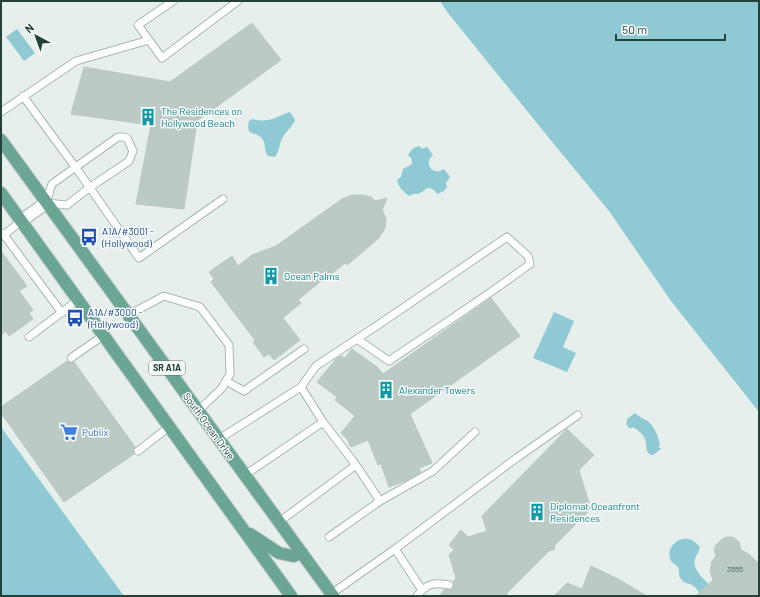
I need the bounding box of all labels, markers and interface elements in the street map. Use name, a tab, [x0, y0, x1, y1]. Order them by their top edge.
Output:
north arrow	[16, 16, 56, 56]
scale bar	[616, 16, 725, 42]
text: N	[22, 21, 36, 35]
text: 50 m	[622, 22, 647, 36]
place label: The Residences on Hollywood Beach	[161, 105, 242, 129]
building icon: The Residences on Hollywood Beach	[138, 107, 158, 127]
place label: A1A/#3001 - (Hollywood)	[101, 225, 154, 249]
bus stop icon: A1A/#3001 - (Hollywood)	[79, 227, 99, 247]
building icon: Ocean Palms	[261, 266, 281, 286]
place label: Ocean Palms	[284, 270, 340, 282]
place label: A1A/#3000 - (Hollywood)	[87, 306, 143, 330]
bus stop icon: A1A/#3000 - (Hollywood)	[65, 308, 85, 328]
road number: SR A1A	[149, 361, 185, 375]
building icon: Alexander Towers	[376, 380, 396, 400]
place label: Alexander Towers	[399, 384, 475, 396]
street label: South Ocean Drive	[181, 390, 237, 462]
supermarket icon: Publix	[59, 422, 79, 442]
place label: Publix	[82, 426, 109, 438]
place label: Diplomat Oceanfront Residences	[550, 500, 640, 524]
building icon: Diplomat Oceanfront Residences	[527, 502, 547, 522]
house number: 3555	[727, 564, 743, 574]

